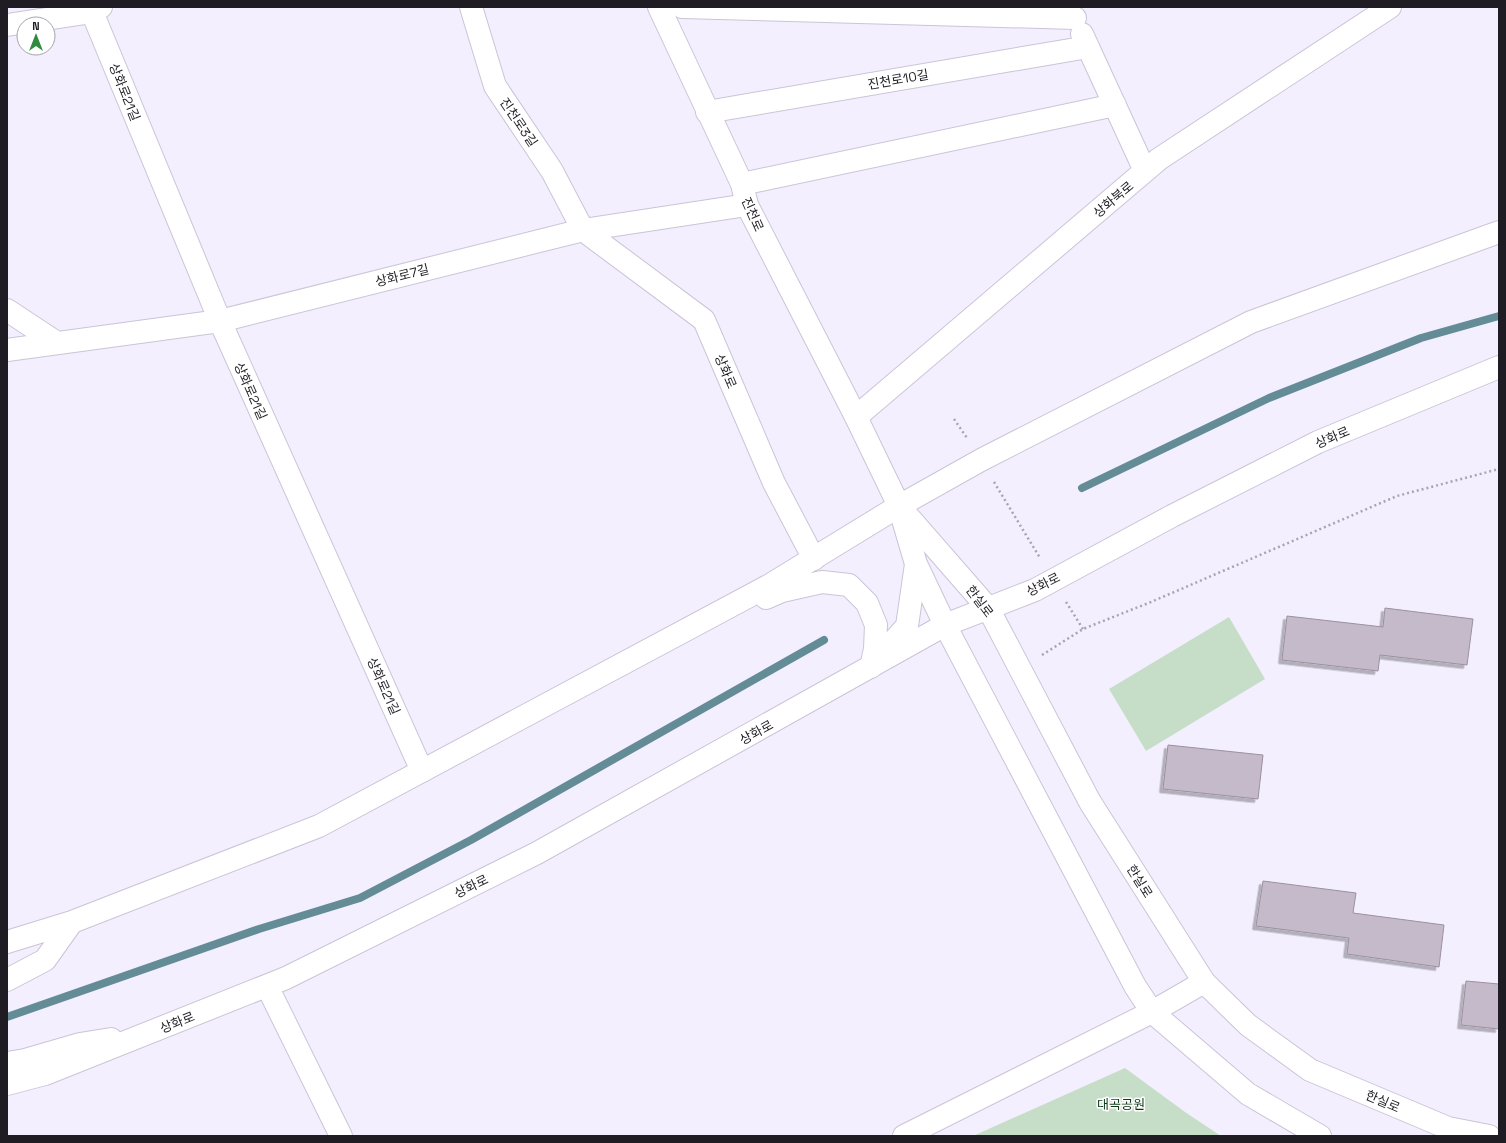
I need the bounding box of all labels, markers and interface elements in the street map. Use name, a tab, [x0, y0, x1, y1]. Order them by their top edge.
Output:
north arrow	[16, 16, 56, 56]
text: N	[32, 19, 40, 33]
street label: 상화로21길	[105, 61, 144, 124]
street label: 진천로10길	[866, 66, 930, 93]
street label: 진천로3길	[496, 94, 541, 150]
street label: 상화북로	[1090, 177, 1137, 221]
street label: 진천로	[737, 194, 768, 234]
street label: 상화로7길	[373, 261, 431, 290]
street label: 상화로	[711, 351, 740, 391]
street label: 상화로21길	[230, 360, 271, 423]
street label: 상화로	[1312, 423, 1352, 452]
street label: 상화로	[1023, 569, 1063, 600]
street label: 한실로	[962, 582, 997, 621]
street label: 상화로21길	[363, 655, 404, 718]
street label: 상화로	[736, 716, 776, 749]
street label: 한실로	[1123, 862, 1156, 901]
street label: 상화로	[451, 871, 491, 902]
street label: 상화로	[157, 1008, 197, 1037]
street label: 한실로	[1363, 1087, 1403, 1116]
park label: 대곡공원	[1097, 1096, 1145, 1113]

